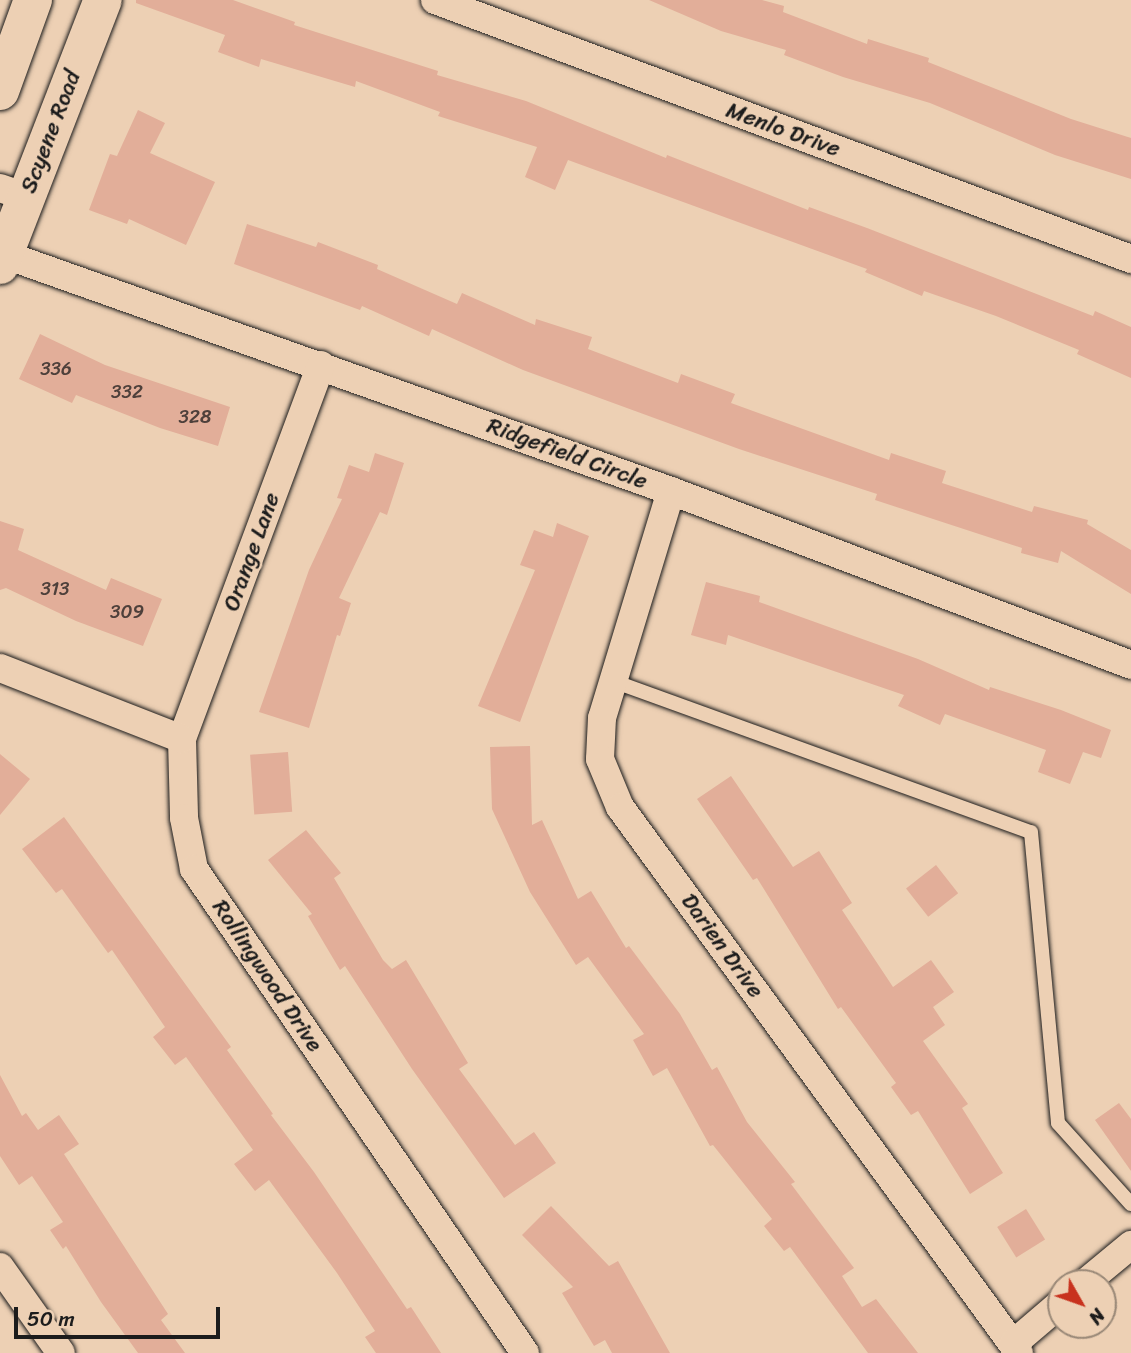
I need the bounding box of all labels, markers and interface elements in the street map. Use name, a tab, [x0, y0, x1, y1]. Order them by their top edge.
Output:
street label: Scyene Road	[15, 67, 87, 197]
street label: Menlo Drive	[722, 97, 844, 163]
house number: 336	[40, 358, 72, 380]
house number: 332	[111, 381, 143, 403]
house number: 328	[179, 406, 211, 428]
street label: Ridgefield Circle	[483, 412, 651, 496]
street label: Orange Lane	[218, 489, 286, 615]
house number: 313	[40, 578, 70, 600]
house number: 309	[110, 601, 144, 623]
street label: Darien Drive	[675, 888, 769, 1004]
street label: Rollingwood Drive	[206, 894, 328, 1058]
north arrow	[1047, 1269, 1117, 1339]
scale bar	[18, 1294, 224, 1338]
text: 50 m	[27, 1300, 75, 1338]
text: N	[1080, 1301, 1114, 1332]

